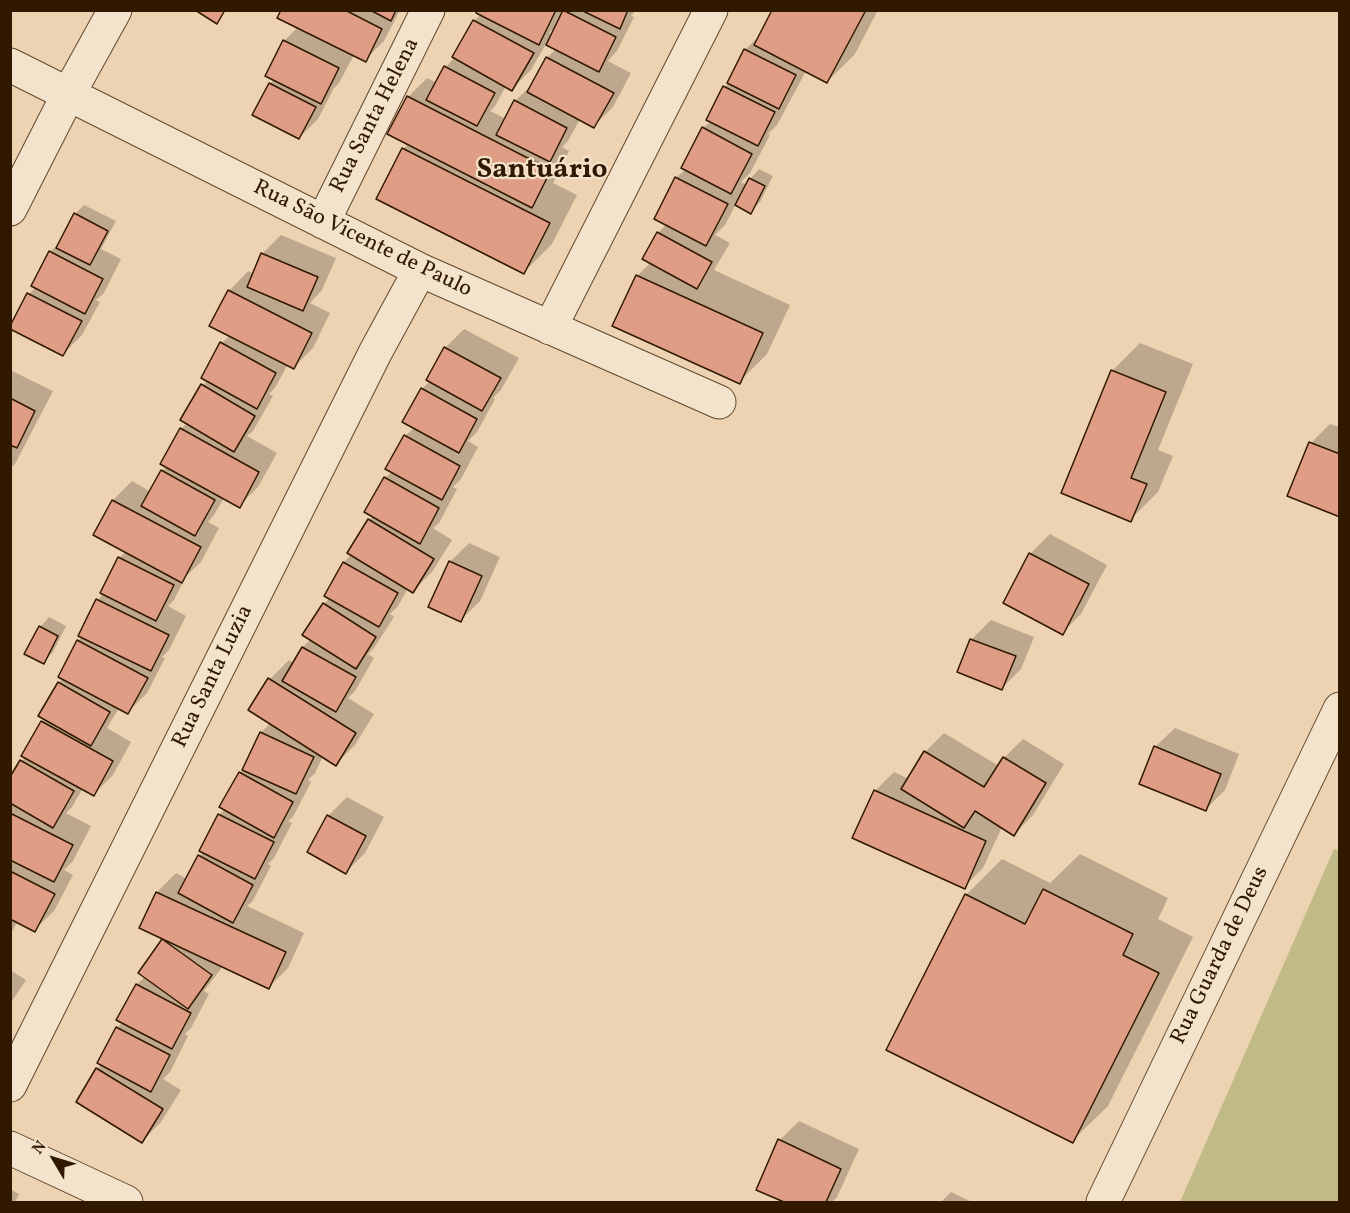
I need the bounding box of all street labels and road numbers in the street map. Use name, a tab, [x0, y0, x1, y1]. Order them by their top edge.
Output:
street label: Rua Santa Helena	[326, 34, 426, 198]
street label: Rua São Vicente de Paulo	[248, 176, 476, 304]
street label: Rua Santa Luzia	[168, 601, 260, 753]
street label: Rua Guarda de Deus	[1166, 863, 1276, 1049]

